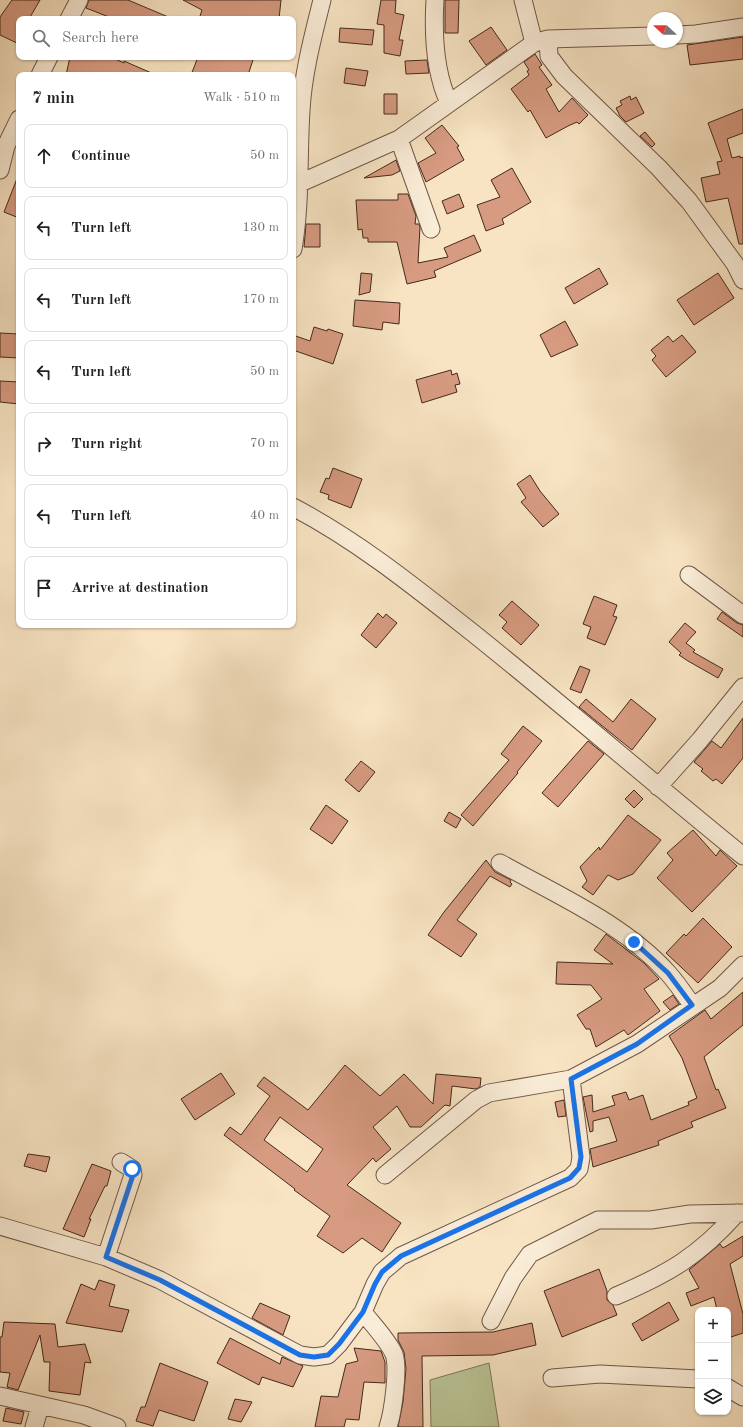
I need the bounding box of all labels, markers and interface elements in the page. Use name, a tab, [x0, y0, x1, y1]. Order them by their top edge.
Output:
north arrow	[647, 12, 683, 48]
search box	[16, 16, 296, 60]
icon: search	[30, 27, 52, 49]
text: Search here	[62, 31, 139, 46]
text: 7 min	[32, 90, 75, 107]
text: Walk · 510 m	[203, 91, 280, 104]
icon: ahead	[33, 145, 55, 167]
text: Continue	[71, 149, 130, 164]
text: 50 m	[250, 149, 279, 162]
icon: left	[33, 217, 55, 239]
text: Turn left	[71, 221, 131, 236]
text: 130 m	[242, 221, 279, 234]
icon: left	[33, 289, 55, 311]
text: Turn left	[71, 293, 131, 308]
text: 170 m	[242, 293, 279, 306]
icon: left	[33, 361, 55, 383]
text: Turn left	[71, 365, 131, 380]
text: 50 m	[250, 365, 279, 378]
icon: right	[33, 433, 55, 455]
text: Turn right	[71, 437, 142, 452]
text: 70 m	[250, 437, 279, 450]
icon: left	[33, 505, 55, 527]
text: Turn left	[71, 509, 131, 524]
text: 40 m	[250, 509, 279, 522]
icon: arrive	[33, 577, 55, 599]
text: Arrive at destination	[71, 581, 209, 596]
route end	[625, 933, 643, 951]
route start	[123, 1160, 141, 1178]
map controls	[695, 1307, 731, 1415]
button: +	[695, 1307, 731, 1343]
button: −	[695, 1343, 731, 1379]
button: layers	[695, 1379, 731, 1415]

